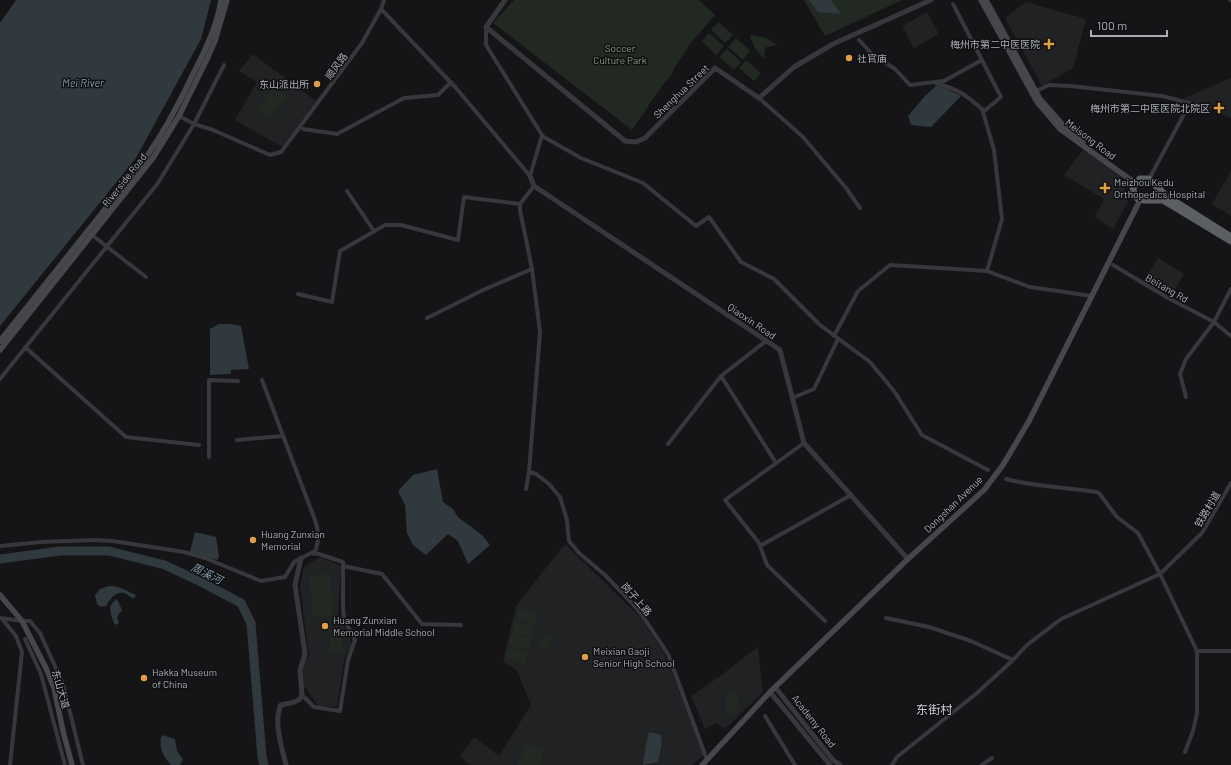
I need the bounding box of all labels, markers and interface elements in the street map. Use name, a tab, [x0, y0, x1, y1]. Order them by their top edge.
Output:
scale bar	[1091, 12, 1167, 38]
text: 100 m	[1097, 18, 1127, 32]
place label: 梅州市第二中医医院	[950, 38, 1040, 50]
marker: 梅州市第二中医医院	[1043, 38, 1055, 50]
park label: Soccer Culture Park	[593, 42, 647, 66]
street label: 顺风路	[322, 50, 350, 82]
place label: 社官庙	[857, 52, 887, 64]
marker: 社官庙	[844, 53, 854, 63]
street label: Shenghua Street	[651, 61, 711, 120]
water label: Mei River	[62, 76, 105, 89]
place label: 东山派出所	[259, 78, 309, 90]
marker: 东山派出所	[312, 79, 322, 89]
place label: 梅州市第二中医医院北院区	[1090, 102, 1210, 114]
marker: 梅州市第二中医医院北院区	[1213, 102, 1225, 114]
street label: Meisong Road	[1063, 116, 1119, 162]
street label: Riverside Road	[99, 151, 149, 209]
place label: Meizhou Kedu Orthopedics Hospital	[1114, 176, 1205, 200]
marker: Meizhou Kedu Orthopedics Hospital	[1099, 182, 1111, 194]
street label: Beitang Rd	[1144, 271, 1190, 305]
street label: Qiaoxin Road	[726, 300, 778, 342]
street label: Dongshan Avenue	[921, 473, 985, 535]
street label: 铁路村道	[1192, 489, 1222, 529]
place label: Huang Zunxian Memorial	[261, 528, 325, 552]
marker: Huang Zunxian Memorial	[248, 535, 258, 545]
water label: 周溪河	[189, 560, 226, 587]
street label: 岗子上路	[619, 580, 655, 618]
place label: Huang Zunxian Memorial Middle School	[333, 614, 435, 638]
marker: Huang Zunxian Memorial Middle School	[320, 621, 330, 631]
place label: Meixian Gaoji Senior High School	[593, 645, 675, 669]
marker: Meixian Gaoji Senior High School	[580, 652, 590, 662]
place label: Hakka Museum of China	[152, 666, 217, 690]
street label: 东山大道	[50, 668, 72, 710]
marker: Hakka Museum of China	[139, 673, 149, 683]
street label: Academy Road	[790, 692, 838, 750]
district label: 东街村	[916, 702, 953, 716]

